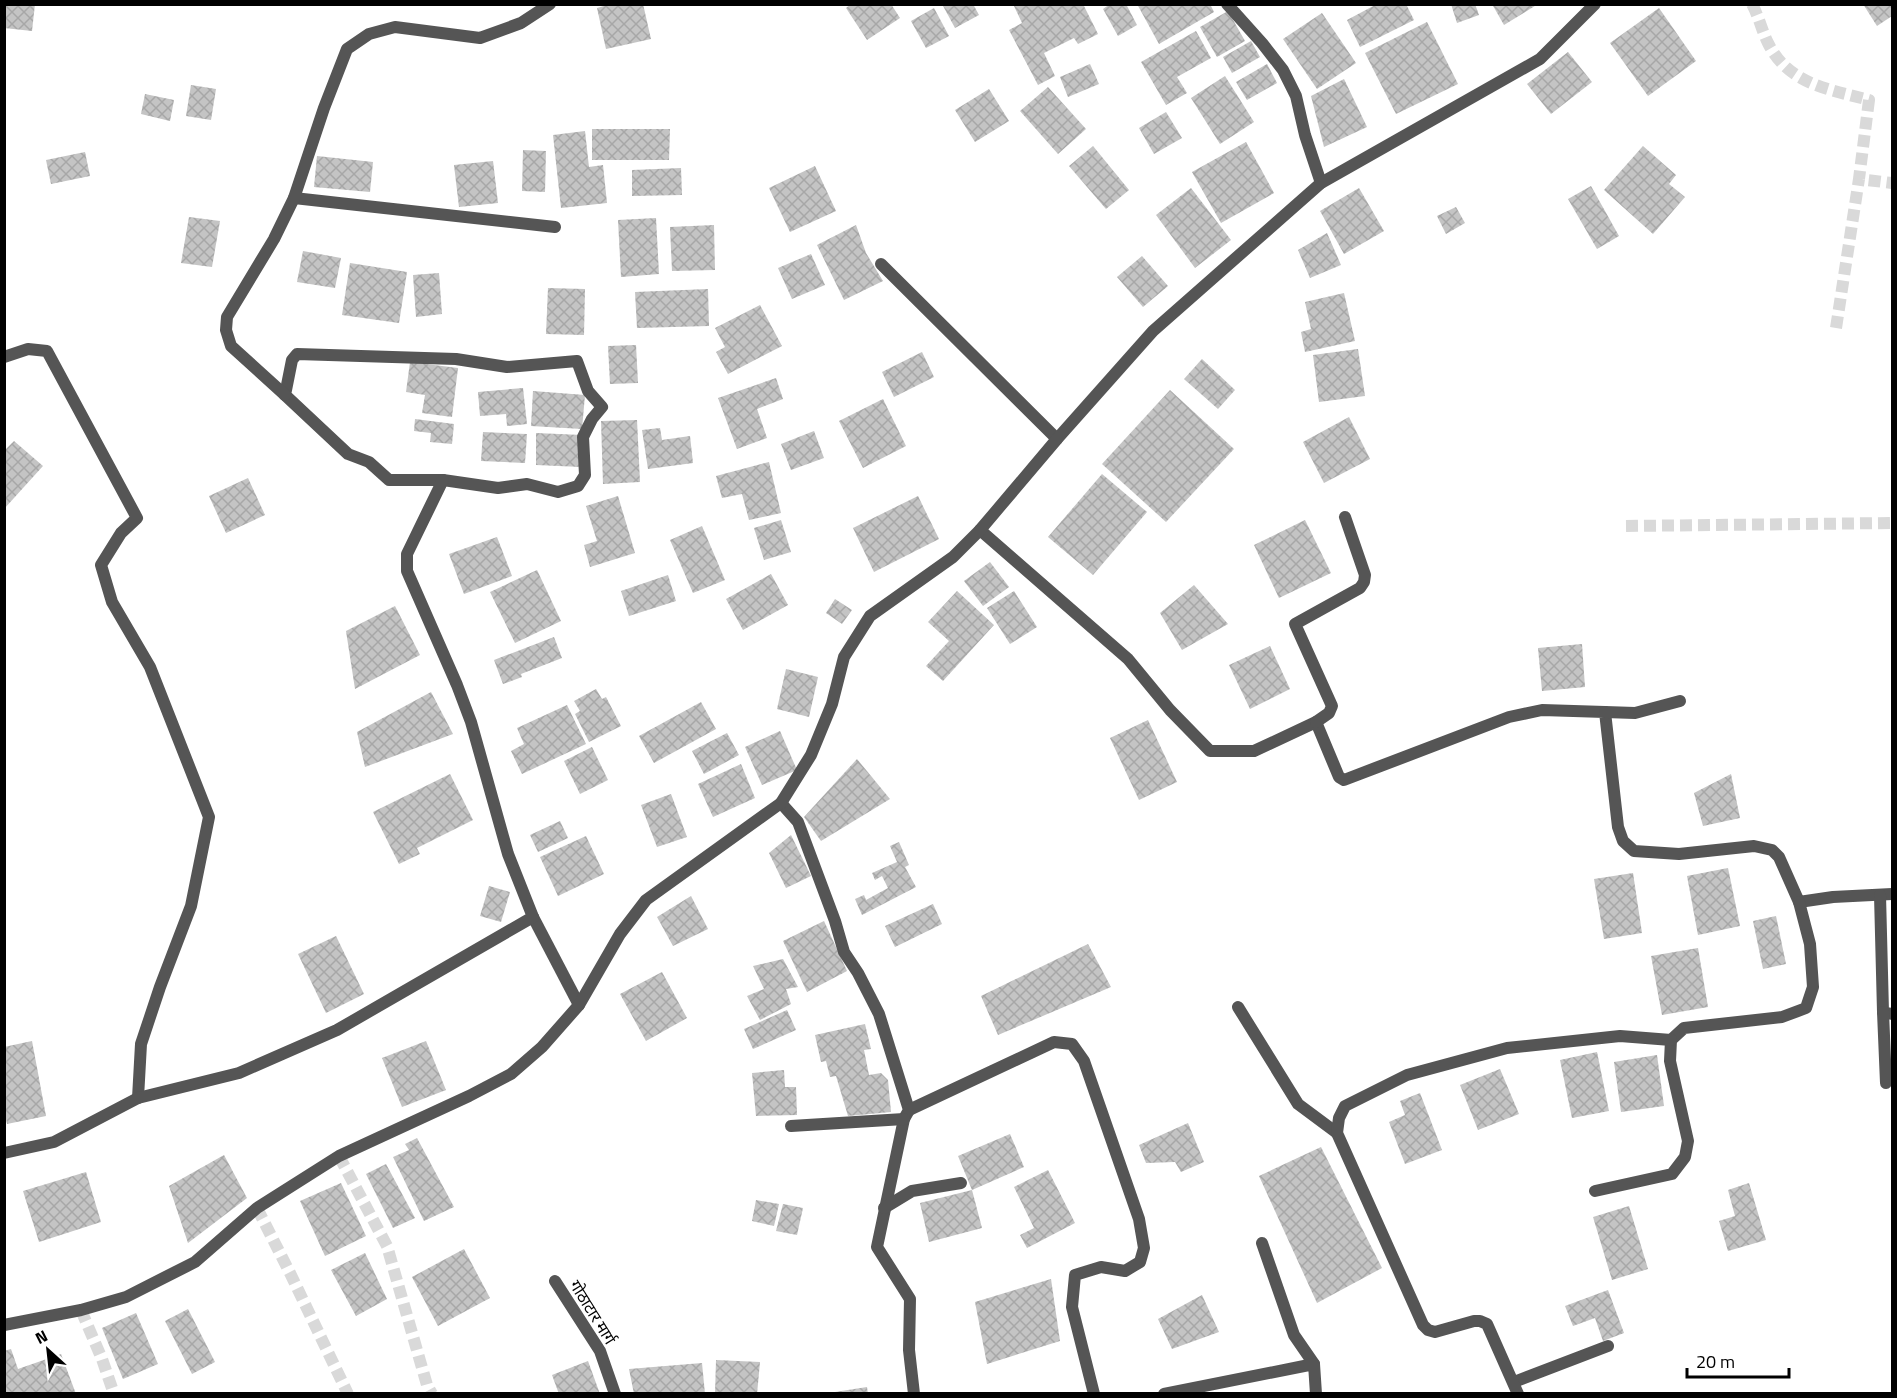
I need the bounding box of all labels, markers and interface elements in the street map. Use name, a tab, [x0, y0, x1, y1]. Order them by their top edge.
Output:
street label: गोठाटार मार्ग	[564, 1275, 623, 1350]
north arrow	[18, 1320, 78, 1380]
text: N	[31, 1323, 52, 1350]
scale bar	[1687, 1341, 1789, 1379]
text: 20 m	[1696, 1348, 1735, 1375]

